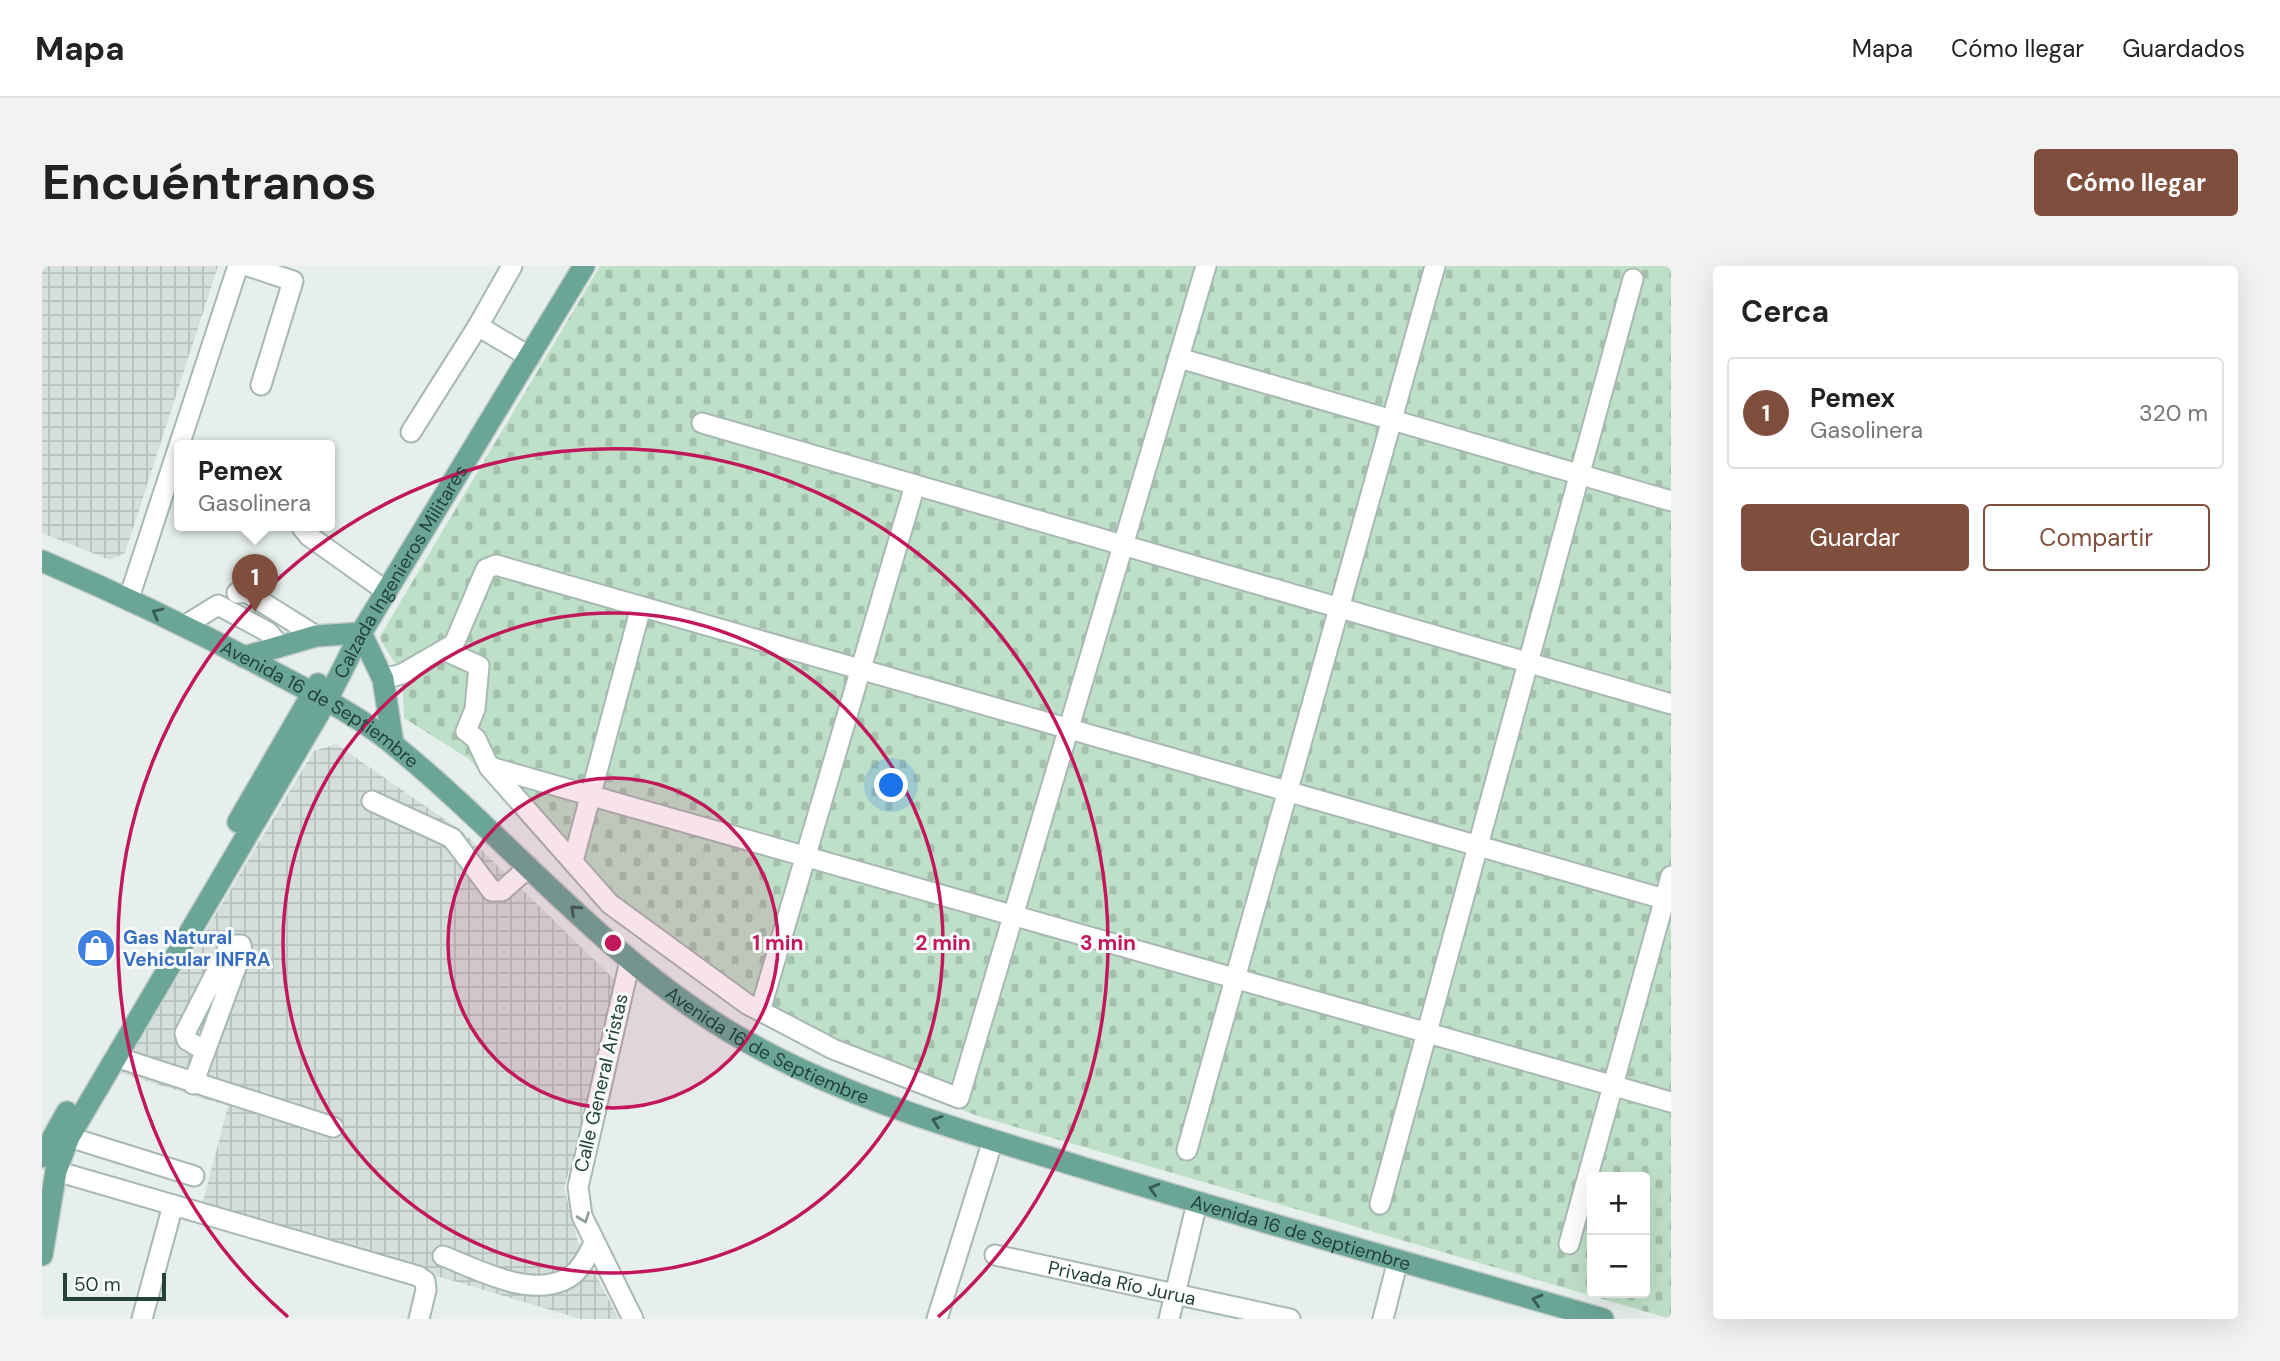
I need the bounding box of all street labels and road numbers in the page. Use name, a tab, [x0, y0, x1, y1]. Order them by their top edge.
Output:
street label: Calzada Ingenieros Militares	[328, 460, 473, 682]
street label: Avenida 16 de Septiembre	[217, 634, 424, 773]
street label: Avenida 16 de Septiembre	[661, 980, 873, 1110]
street label: Calle General Aristas	[568, 991, 634, 1175]
street label: Avenida 16 de Septiembre	[1188, 1188, 1414, 1276]
street label: Privada Río Jurua	[1046, 1254, 1198, 1311]

